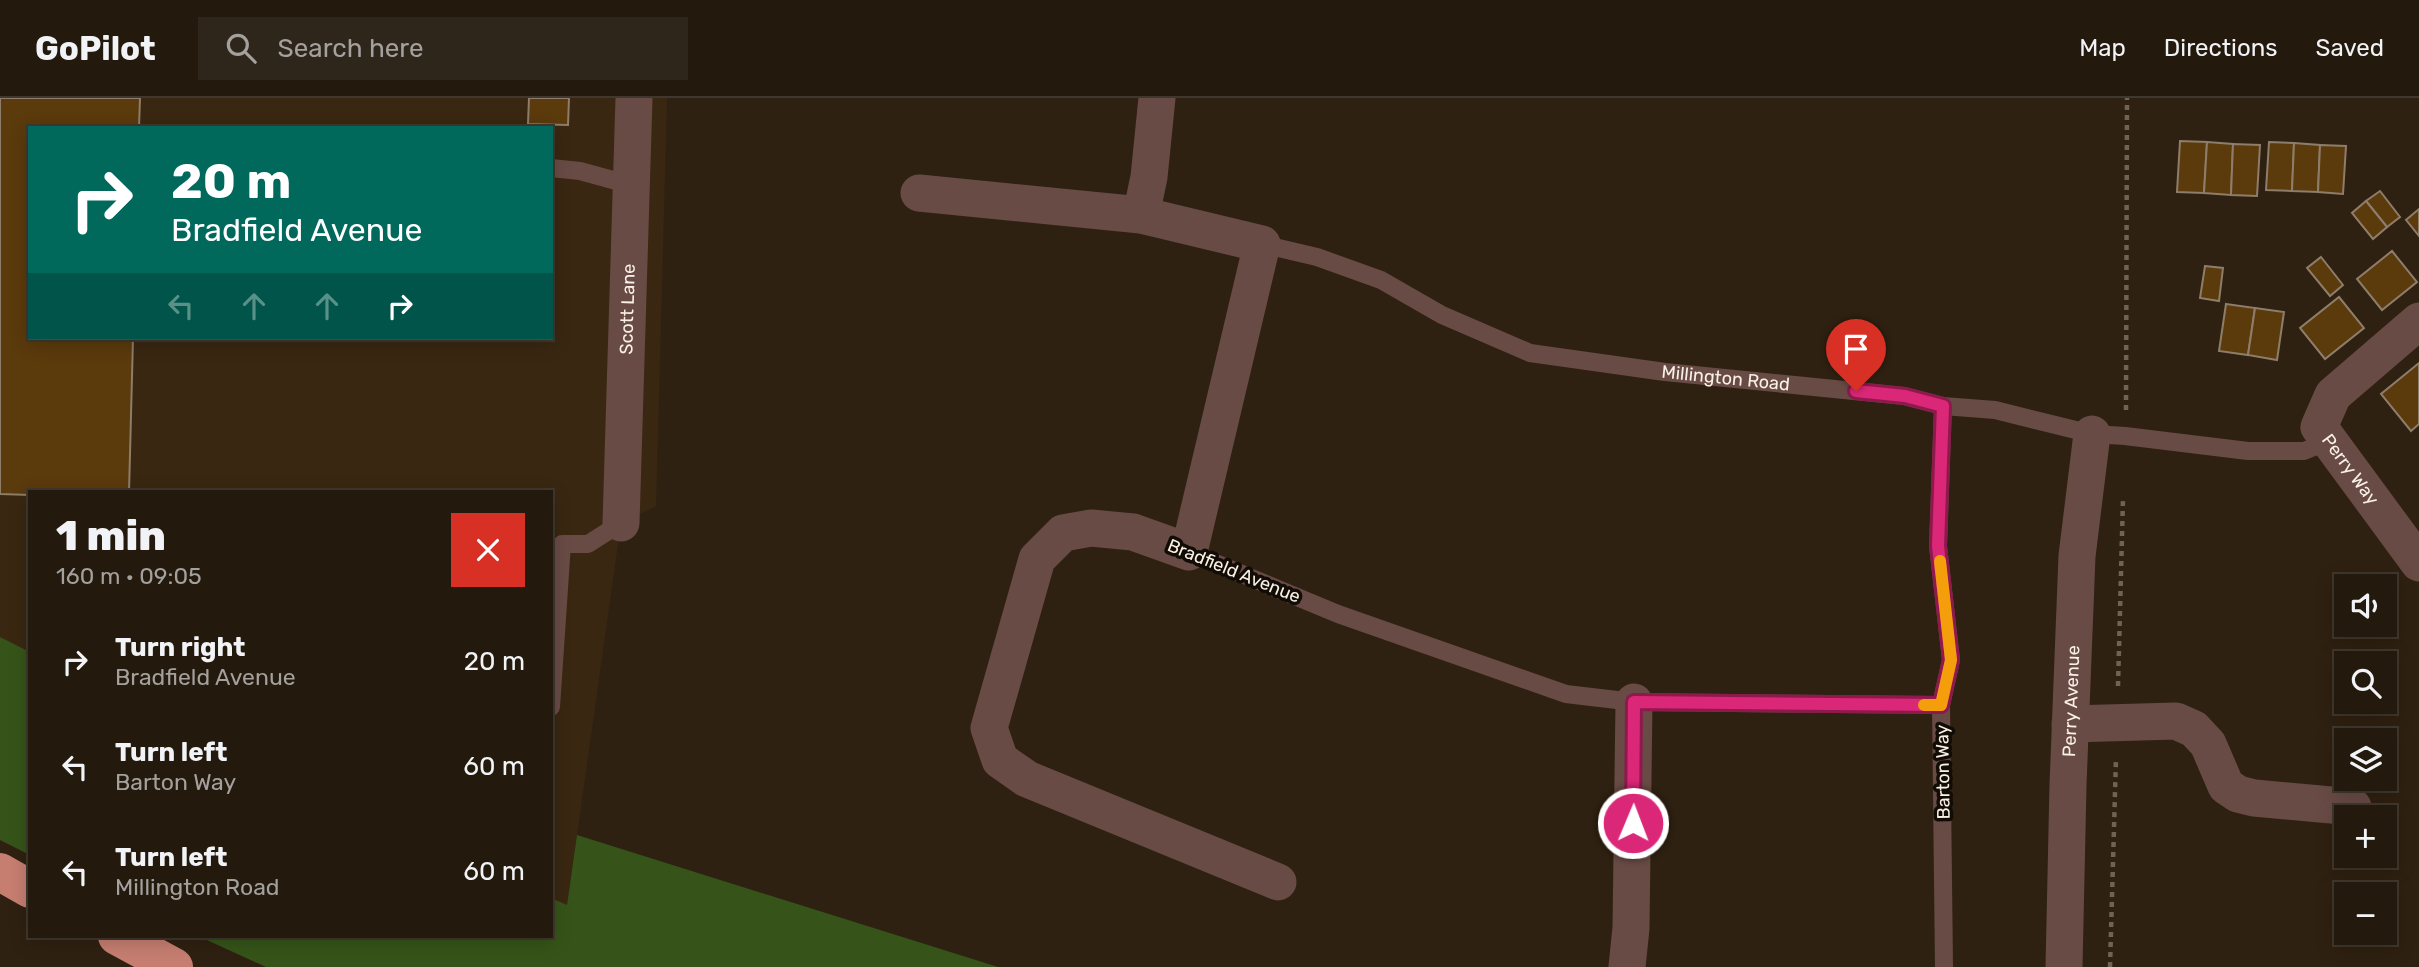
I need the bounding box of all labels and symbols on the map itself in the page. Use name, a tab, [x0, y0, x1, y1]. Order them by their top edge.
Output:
street label: Scott Lane	[615, 263, 640, 355]
pin	[1826, 319, 1886, 391]
street label: Millington Road	[1660, 361, 1791, 395]
street label: Perry Way	[2317, 430, 2384, 509]
street label: Bradfield Avenue	[1164, 534, 1304, 608]
street label: Perry Avenue	[2058, 645, 2084, 757]
street label: Barton Way	[1931, 724, 1955, 820]
position arrow	[1596, 786, 1670, 860]

